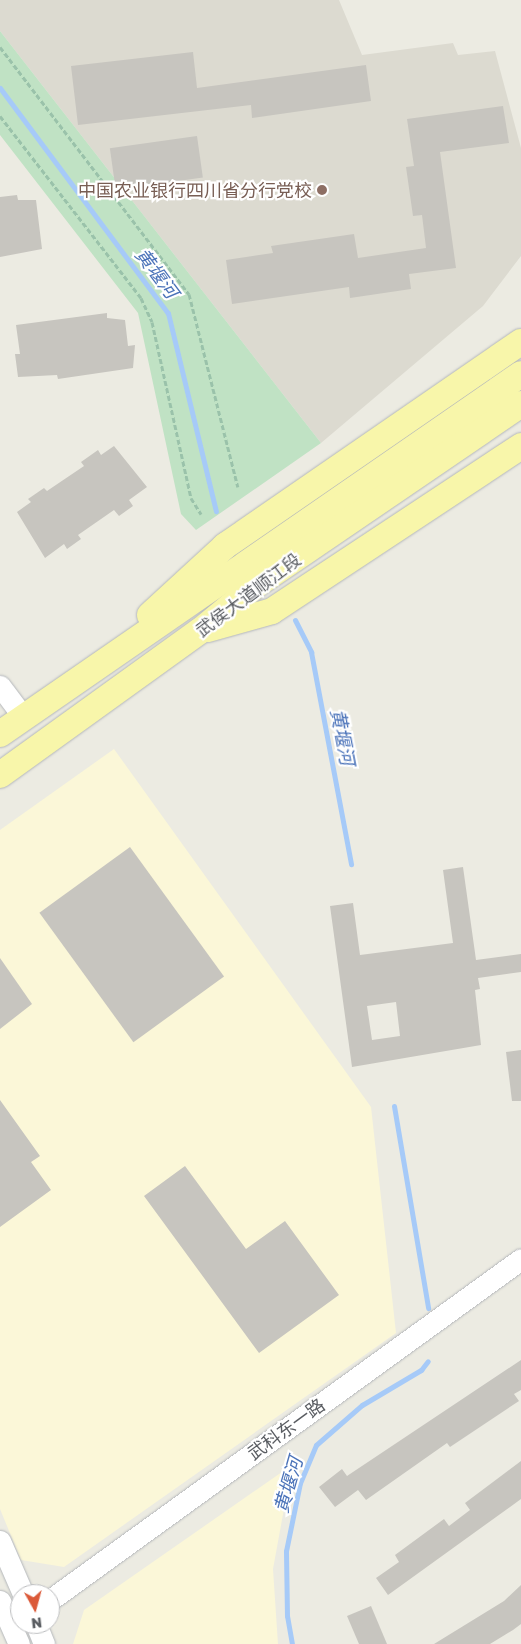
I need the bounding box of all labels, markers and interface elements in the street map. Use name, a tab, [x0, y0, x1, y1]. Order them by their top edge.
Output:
place label: 中国农业银行四川省分行党校	[78, 179, 312, 201]
marker: 中国农业银行四川省分行党校	[316, 184, 328, 196]
water label: 黄堰河	[131, 243, 183, 303]
street label: 武侯大道顺江段	[191, 548, 305, 642]
water label: 黄堰河	[326, 707, 360, 767]
street label: 武科东一路	[243, 1394, 329, 1464]
water label: 黄堰河	[269, 1454, 307, 1516]
north arrow	[10, 1584, 60, 1634]
text: N	[30, 1614, 43, 1632]

